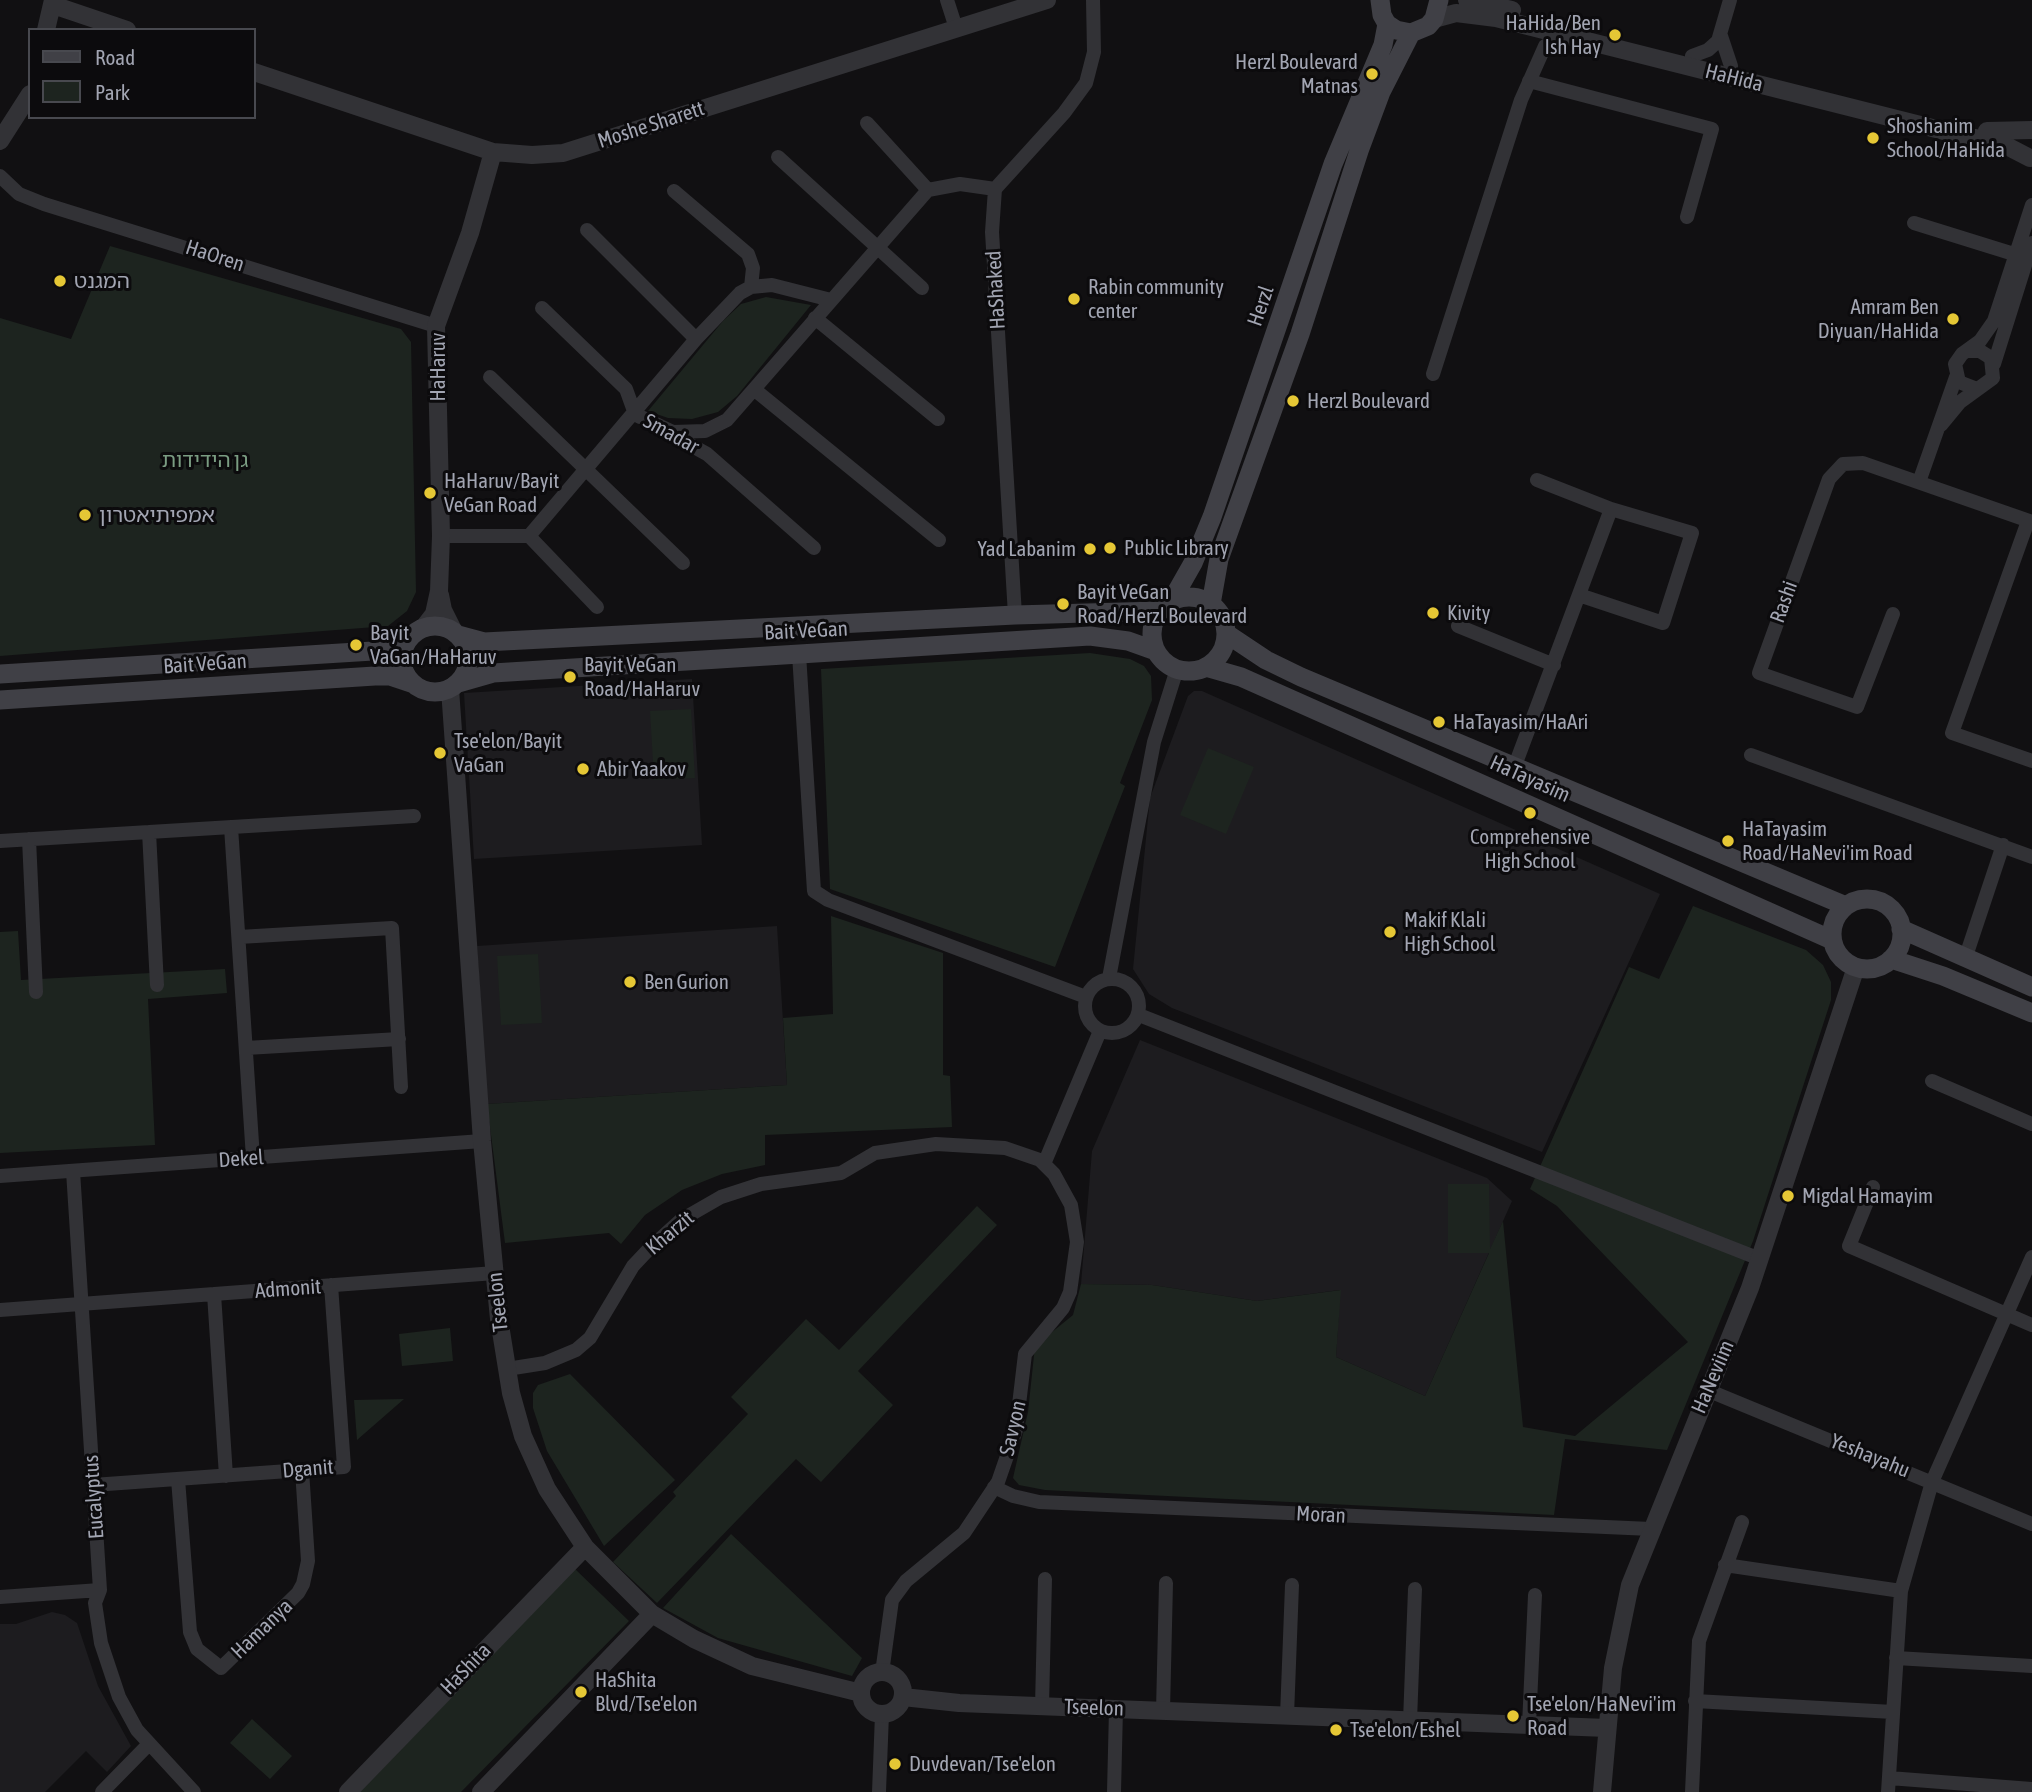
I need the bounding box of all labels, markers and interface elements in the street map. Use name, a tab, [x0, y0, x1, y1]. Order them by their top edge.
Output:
place label: HaHida/Ben Ish Hay	[1506, 10, 1601, 60]
marker: HaHida/Ben Ish Hay	[1607, 27, 1623, 43]
legend	[28, 28, 256, 119]
text: Road	[95, 45, 135, 69]
place label: Herzl Boulevard Matnas	[1235, 49, 1358, 99]
street label: HaHida	[1702, 59, 1766, 97]
marker: Herzl Boulevard Matnas	[1364, 66, 1380, 82]
text: Park	[95, 80, 130, 104]
street label: Moshe Sharett	[595, 96, 707, 154]
place label: Shoshanim School/HaHida	[1887, 113, 2005, 163]
marker: Shoshanim School/HaHida	[1865, 130, 1881, 146]
street label: HaOren	[183, 235, 247, 277]
street label: HaShaked	[981, 250, 1011, 330]
place label: המגנט	[74, 268, 130, 294]
marker: המגנט	[52, 273, 68, 289]
place label: Rabin community center	[1088, 274, 1224, 324]
street label: Herzl	[1242, 282, 1280, 330]
marker: Rabin community center	[1066, 291, 1082, 307]
place label: Amram Ben Diyuan/HaHida	[1818, 294, 1939, 344]
marker: Amram Ben Diyuan/HaHida	[1945, 311, 1961, 327]
street label: HaHaruv	[425, 333, 451, 401]
place label: Herzl Boulevard	[1307, 388, 1430, 414]
marker: Herzl Boulevard	[1285, 393, 1301, 409]
street label: Smadar	[639, 409, 703, 459]
park label: גן הידידות	[162, 447, 248, 473]
place label: HaHaruv/Bayit VeGan Road	[444, 468, 559, 518]
marker: HaHaruv/Bayit VeGan Road	[422, 485, 438, 501]
place label: אמפיתיאטרון	[99, 502, 215, 528]
marker: אמפיתיאטרון	[77, 507, 93, 523]
place label: Public Library	[1124, 535, 1229, 561]
place label: Yad Labanim	[978, 536, 1076, 562]
marker: Public Library	[1102, 540, 1118, 556]
marker: Yad Labanim	[1082, 541, 1098, 557]
street label: Rashi	[1765, 578, 1803, 626]
place label: Bayit VeGan Road/Herzl Boulevard	[1077, 579, 1247, 629]
marker: Bayit VeGan Road/Herzl Boulevard	[1055, 596, 1071, 612]
place label: Kivity	[1447, 600, 1490, 626]
marker: Kivity	[1425, 605, 1441, 621]
street label: Bait VeGan	[764, 616, 848, 646]
place label: Bayit VaGan/HaHaruv	[370, 620, 497, 670]
marker: Bayit VaGan/HaHaruv	[348, 637, 364, 653]
street label: Bait VeGan	[162, 649, 248, 679]
place label: Bayit VeGan Road/HaHaruv	[584, 652, 700, 702]
marker: Bayit VeGan Road/HaHaruv	[562, 669, 578, 685]
place label: HaTayasim/HaAri	[1453, 709, 1588, 735]
marker: HaTayasim/HaAri	[1431, 714, 1447, 730]
place label: Tse'elon/Bayit VaGan	[454, 728, 562, 778]
marker: Tse'elon/Bayit VaGan	[432, 745, 448, 761]
street label: HaTayasim	[1486, 750, 1574, 808]
place label: Abir Yaakov	[597, 756, 686, 782]
marker: Abir Yaakov	[575, 761, 591, 777]
marker: Comprehensive High School	[1522, 805, 1538, 821]
place label: HaTayasim Road/HaNevi'im Road	[1742, 816, 1913, 866]
place label: Comprehensive High School	[1470, 824, 1590, 874]
marker: HaTayasim Road/HaNevi'im Road	[1720, 833, 1736, 849]
place label: Makif Klali High School	[1404, 907, 1495, 957]
marker: Makif Klali High School	[1382, 924, 1398, 940]
place label: Ben Gurion	[644, 969, 729, 995]
marker: Ben Gurion	[622, 974, 638, 990]
street label: Dekel	[218, 1145, 264, 1173]
place label: Migdal Hamayim	[1802, 1183, 1933, 1209]
marker: Migdal Hamayim	[1780, 1188, 1796, 1204]
street label: Kharzit	[641, 1206, 699, 1260]
street label: Tseelon	[482, 1271, 514, 1333]
street label: Admonit	[254, 1274, 322, 1304]
street label: HaNeviim	[1686, 1337, 1740, 1417]
street label: Savyon	[994, 1398, 1032, 1458]
street label: Yeshayahu	[1827, 1429, 1913, 1483]
street label: Eucalyptus	[78, 1454, 110, 1540]
street label: Dganit	[281, 1454, 335, 1484]
street label: Moran	[1296, 1501, 1346, 1529]
street label: Hamanya	[226, 1594, 298, 1664]
street label: HaShita	[436, 1638, 496, 1700]
place label: HaShita Blvd/Tse'elon	[595, 1667, 698, 1717]
marker: HaShita Blvd/Tse'elon	[573, 1684, 589, 1700]
place label: Tse'elon/HaNevi'im Road	[1527, 1691, 1676, 1741]
street label: Tseelon	[1064, 1694, 1124, 1722]
marker: Tse'elon/HaNevi'im Road	[1505, 1708, 1521, 1724]
place label: Tse'elon/Eshel	[1350, 1717, 1461, 1743]
marker: Tse'elon/Eshel	[1328, 1722, 1344, 1738]
place label: Duvdevan/Tse'elon	[909, 1751, 1056, 1777]
marker: Duvdevan/Tse'elon	[887, 1756, 903, 1772]

